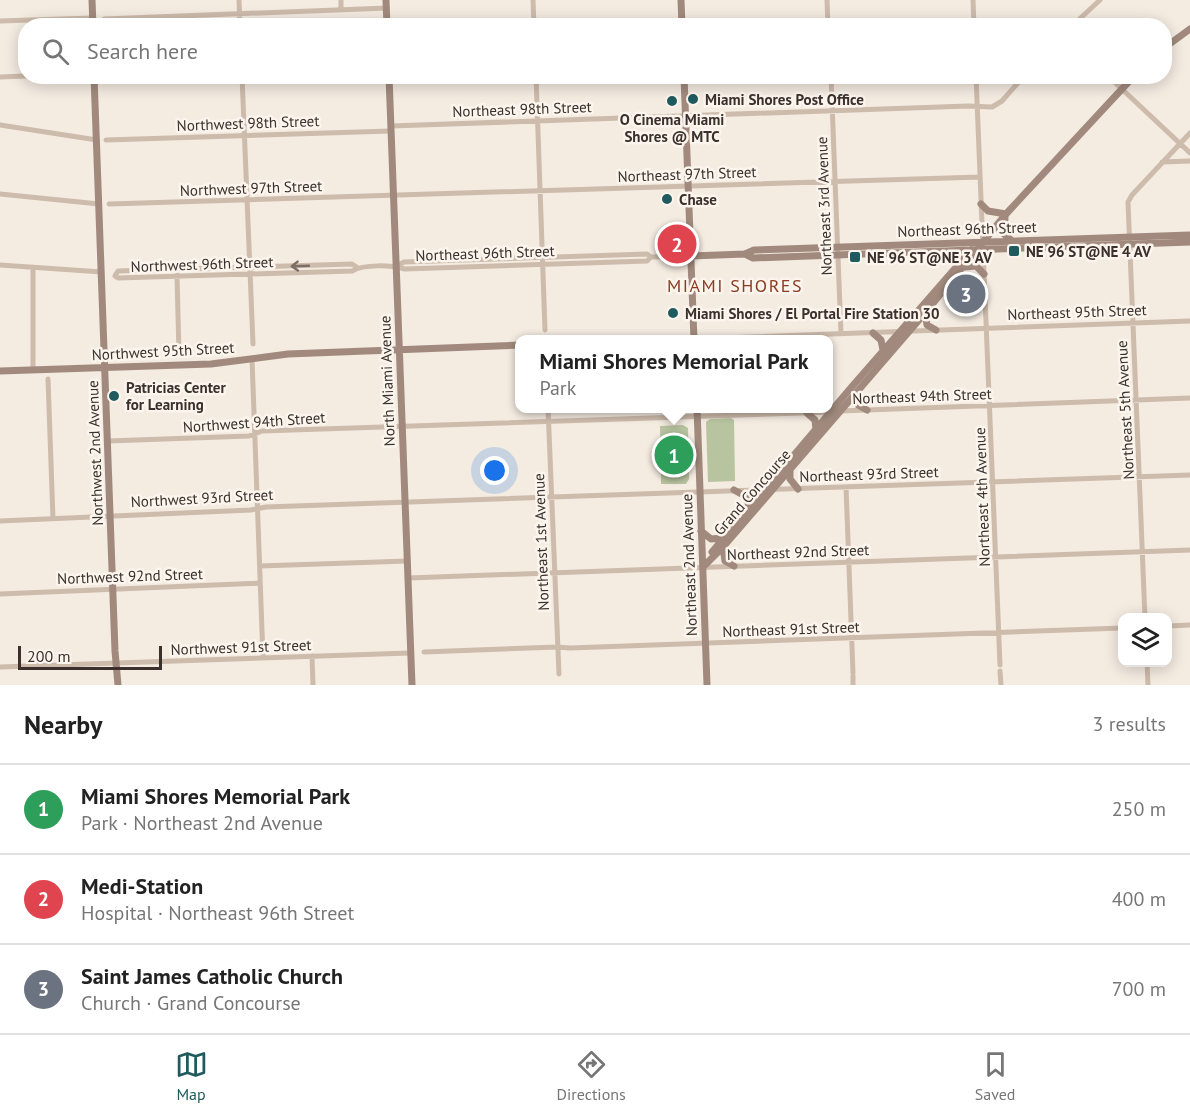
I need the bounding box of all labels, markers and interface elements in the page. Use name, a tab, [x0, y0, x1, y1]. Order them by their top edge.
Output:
search box	[18, 18, 1172, 84]
icon: search	[39, 35, 72, 68]
text: Search here	[87, 37, 198, 65]
place label: Miami Shores Post Office	[705, 90, 864, 109]
marker: Miami Shores Post Office	[686, 92, 700, 106]
marker: O Cinema Miami Shores @ MTC	[665, 94, 679, 108]
street label: Northeast 98th Street	[452, 97, 592, 121]
place label: O Cinema Miami Shores @ MTC	[620, 110, 724, 146]
street label: Northwest 98th Street	[176, 111, 320, 135]
street label: Northeast 3rd Avenue	[812, 136, 836, 276]
street label: Northeast 97th Street	[617, 162, 757, 186]
street label: Northwest 97th Street	[179, 176, 323, 200]
place label: Chase	[679, 190, 717, 209]
marker: Chase	[660, 192, 674, 206]
street label: Northeast 96th Street	[897, 217, 1037, 241]
pin: 2	[658, 222, 696, 266]
street label: Northeast 96th Street	[415, 241, 555, 265]
place label: NE 96 ST@NE 4 AV	[1026, 242, 1152, 261]
marker: NE 96 ST@NE 4 AV	[1007, 244, 1021, 258]
place label: NE 96 ST@NE 3 AV	[867, 248, 993, 267]
marker: NE 96 ST@NE 3 AV	[848, 250, 862, 264]
street label: Northwest 96th Street	[130, 252, 274, 276]
one-way arrow	[291, 260, 311, 271]
pin: 3	[946, 272, 986, 316]
district label: MIAMI SHORES	[667, 274, 803, 297]
street label: Northeast 95th Street	[1007, 300, 1147, 324]
place label: Miami Shores / El Portal Fire Station 30	[685, 304, 939, 323]
marker: Miami Shores / El Portal Fire Station 30	[666, 306, 680, 320]
street label: North Miami Avenue	[375, 315, 399, 447]
popup	[515, 335, 833, 413]
street label: Northwest 95th Street	[91, 338, 235, 364]
street label: Northeast 5th Avenue	[1112, 340, 1138, 480]
text: Miami Shores Memorial Park	[539, 347, 809, 375]
text: Park	[539, 375, 576, 401]
place label: Patricias Center for Learning	[126, 378, 226, 414]
street label: Northwest 2nd Avenue	[83, 380, 107, 526]
street label: Northeast 94th Street	[852, 384, 992, 408]
marker: Patricias Center for Learning	[107, 389, 121, 403]
street label: Northwest 94th Street	[182, 408, 326, 436]
street label: Northeast 4th Avenue	[970, 427, 994, 567]
pin: 1	[654, 432, 694, 478]
street label: Grand Concourse	[709, 445, 795, 539]
your location	[480, 456, 509, 485]
street label: Northeast 93rd Street	[799, 462, 939, 486]
street label: Northeast 1st Avenue	[529, 473, 553, 611]
street label: Northwest 93rd Street	[130, 485, 274, 511]
street label: Northeast 2nd Avenue	[677, 494, 701, 636]
street label: Northeast 92nd Street	[727, 540, 869, 564]
street label: Northwest 92nd Street	[57, 564, 203, 588]
map controls	[1118, 613, 1172, 667]
button: layers	[1118, 613, 1172, 667]
street label: Northeast 91st Street	[722, 617, 860, 641]
street label: Northwest 91st Street	[170, 635, 312, 659]
scale bar	[18, 643, 162, 670]
text: 200 m	[27, 646, 70, 666]
text: Nearby	[24, 708, 102, 741]
text: 3 results	[1093, 711, 1166, 737]
text: Miami Shores Memorial Park	[81, 782, 350, 810]
text: 1	[38, 796, 49, 822]
text: 250 m	[1112, 796, 1166, 822]
text: Park · Northeast 2nd Avenue	[81, 810, 323, 836]
text: Medi-Station	[81, 872, 203, 900]
text: 2	[38, 886, 49, 912]
text: 400 m	[1112, 886, 1166, 912]
text: Hospital · Northeast 96th Street	[81, 900, 354, 926]
text: Saint James Catholic Church	[81, 962, 343, 990]
text: 3	[38, 976, 49, 1002]
text: 700 m	[1112, 976, 1166, 1002]
text: Church · Grand Concourse	[81, 990, 301, 1016]
tab: Map	[175, 1048, 208, 1104]
tab: Directions	[557, 1048, 626, 1104]
tab: Saved	[975, 1048, 1015, 1104]

